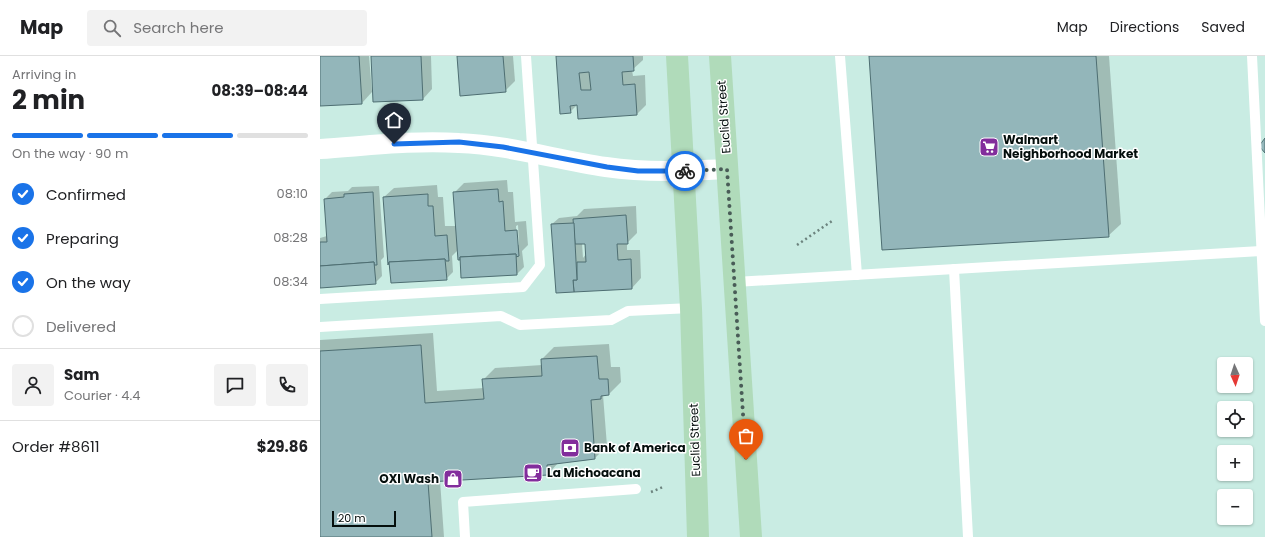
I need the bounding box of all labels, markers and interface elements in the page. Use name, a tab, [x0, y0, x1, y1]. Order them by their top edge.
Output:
search box	[87, 10, 367, 46]
text: Map	[20, 14, 63, 41]
icon: search	[101, 17, 123, 39]
text: Search here	[133, 17, 224, 38]
text: Map	[1057, 17, 1088, 37]
text: Directions	[1110, 17, 1179, 37]
text: Saved	[1201, 17, 1245, 37]
text: Arriving in	[12, 65, 76, 84]
text: 08:39–08:44	[211, 80, 308, 101]
street label: Euclid Street	[712, 80, 735, 154]
text: 2 min	[12, 82, 85, 118]
pin	[377, 103, 411, 144]
icon: home	[383, 109, 405, 131]
place label: Walmart Neighborhood Market	[1003, 131, 1138, 162]
supermarket icon: Walmart Neighborhood Market	[978, 136, 1000, 158]
text: On the way · 90 m	[12, 144, 128, 163]
courier	[665, 151, 705, 191]
icon: bike	[674, 160, 696, 182]
icon: check	[12, 183, 34, 205]
text: Confirmed	[46, 184, 126, 205]
text: 08:10	[277, 184, 308, 203]
icon: check	[12, 227, 34, 249]
text: Preparing	[46, 228, 119, 249]
text: 08:28	[273, 228, 308, 247]
icon: check	[12, 271, 34, 293]
text: On the way	[46, 272, 131, 293]
text: 08:34	[273, 272, 308, 291]
text: Delivered	[46, 316, 116, 337]
north arrow	[1217, 357, 1253, 393]
map controls	[1217, 357, 1253, 525]
button: person	[12, 364, 54, 406]
text: Sam	[64, 364, 99, 385]
button: chat	[214, 364, 256, 406]
button: phone	[266, 364, 308, 406]
text: Courier · 4.4	[64, 386, 140, 405]
button: locate	[1217, 401, 1253, 437]
street label: Euclid Street	[685, 403, 704, 477]
pin	[729, 419, 763, 460]
icon: bag	[735, 425, 757, 447]
text: Order #8611	[12, 436, 100, 457]
text: $29.86	[257, 436, 308, 457]
bank icon: Bank of America	[559, 437, 581, 459]
place label: Bank of America	[584, 439, 686, 456]
button: +	[1217, 445, 1253, 481]
cafe icon: La Michoacana	[522, 462, 544, 484]
place label: La Michoacana	[547, 464, 641, 481]
shop icon: OXI Wash	[442, 468, 464, 490]
place label: OXI Wash	[379, 470, 439, 487]
button: −	[1217, 489, 1253, 525]
scale bar	[332, 509, 396, 528]
text: 20 m	[338, 510, 366, 526]

